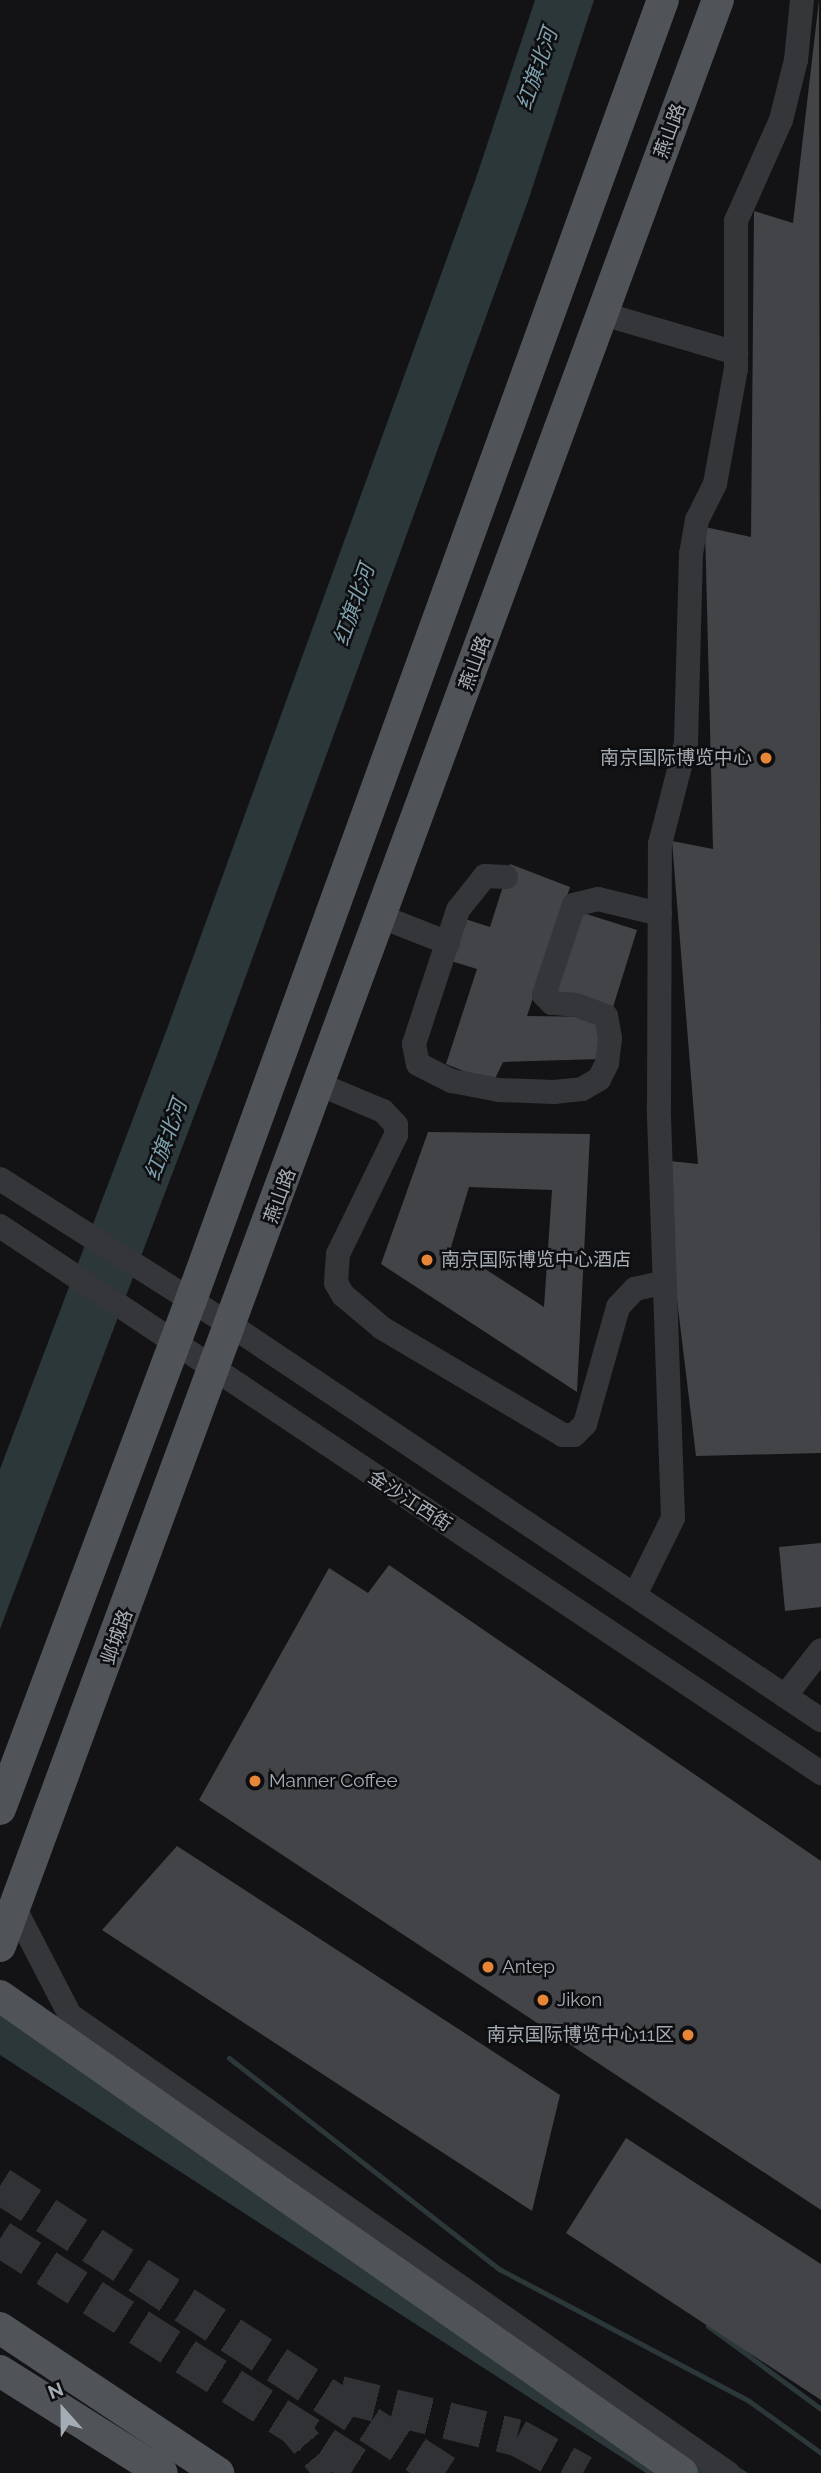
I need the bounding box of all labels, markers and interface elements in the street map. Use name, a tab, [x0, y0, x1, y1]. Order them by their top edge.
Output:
water label: 红旗北河	[511, 25, 563, 113]
street label: 燕山路	[650, 100, 690, 162]
water label: 红旗北河	[328, 561, 380, 649]
street label: 燕山路	[455, 632, 495, 694]
place label: 南京国际博览中心	[600, 747, 752, 769]
marker: 南京国际博览中心	[758, 750, 774, 766]
water label: 红旗北河	[140, 1096, 192, 1184]
street label: 燕山路	[260, 1165, 300, 1227]
place label: 南京国际博览中心酒店	[441, 1249, 631, 1271]
marker: 南京国际博览中心酒店	[419, 1252, 435, 1268]
street label: 金沙江西街	[364, 1466, 456, 1536]
street label: 邺城路	[97, 1606, 137, 1668]
place label: Manner Coffee	[269, 1770, 398, 1792]
marker: Manner Coffee	[247, 1773, 263, 1789]
place label: Antep	[502, 1956, 555, 1978]
marker: Antep	[480, 1959, 496, 1975]
place label: Jikon	[557, 1989, 602, 2011]
marker: Jikon	[535, 1992, 551, 2008]
place label: 南京国际博览中心11区	[487, 2024, 674, 2046]
marker: 南京国际博览中心11区	[680, 2027, 696, 2043]
north arrow	[28, 2375, 98, 2445]
text: N	[45, 2378, 66, 2403]

